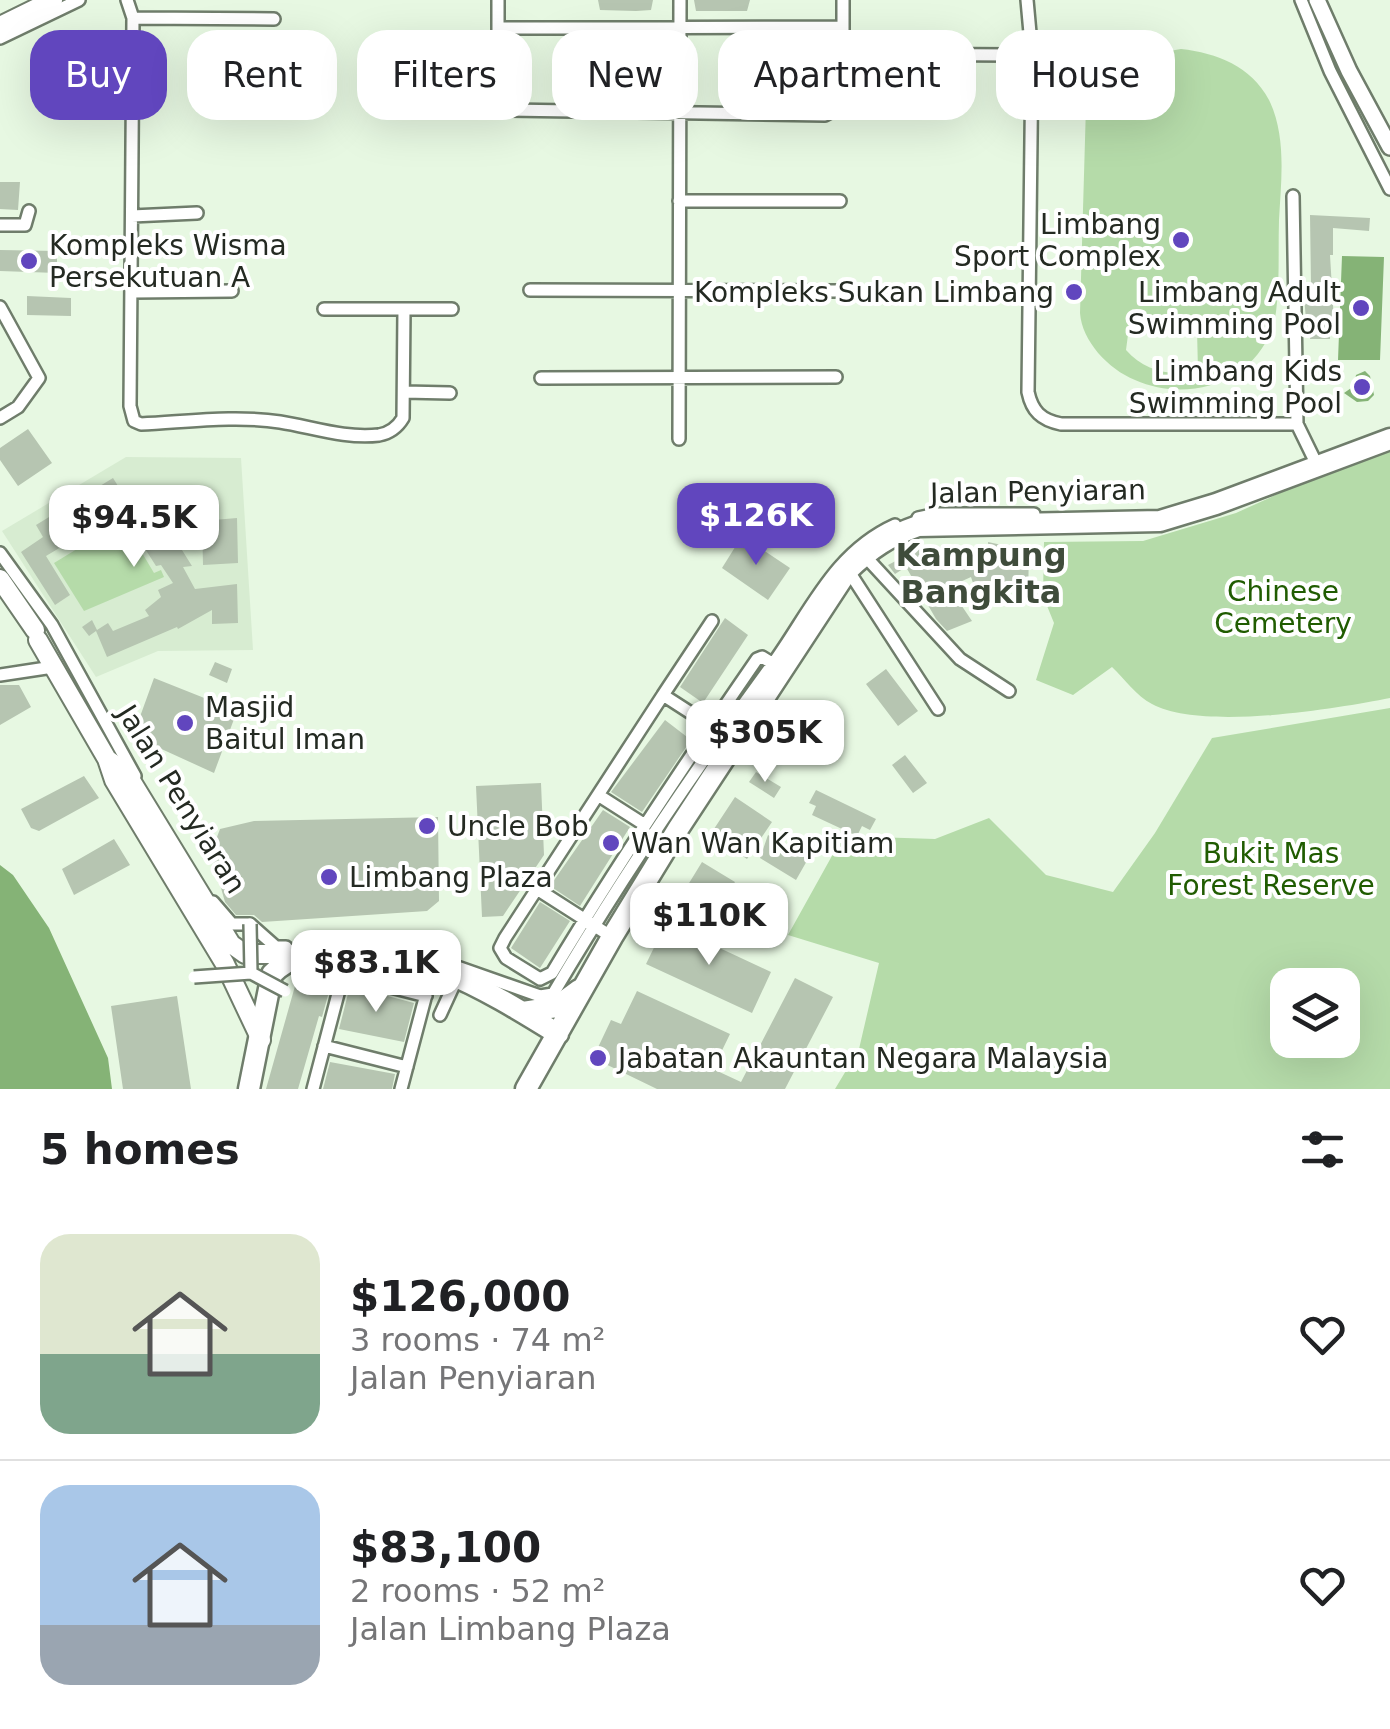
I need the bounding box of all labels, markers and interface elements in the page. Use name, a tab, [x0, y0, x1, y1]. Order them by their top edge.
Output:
chip: Buy	[30, 30, 167, 120]
chip: Rent	[187, 30, 337, 120]
chip: Filters	[357, 30, 532, 120]
chip: New	[552, 30, 698, 120]
chip: Apartment	[718, 30, 976, 120]
chip: House	[996, 30, 1175, 120]
place label: Limbang Sport Complex	[954, 208, 1161, 273]
place label: Kompleks Wisma Persekutuan A	[49, 229, 287, 294]
marker: Limbang Sport Complex	[1170, 229, 1192, 251]
marker: Kompleks Wisma Persekutuan A	[18, 250, 40, 272]
place label: Kompleks Sukan Limbang	[694, 276, 1054, 309]
place label: Limbang Adult Swimming Pool	[1128, 276, 1341, 341]
marker: Kompleks Sukan Limbang	[1063, 281, 1085, 303]
marker: Limbang Adult Swimming Pool	[1350, 297, 1372, 319]
place label: Limbang Kids Swimming Pool	[1129, 355, 1342, 420]
marker: Limbang Kids Swimming Pool	[1351, 376, 1373, 398]
street label: Jalan Penyiaran	[928, 473, 1146, 510]
pin: $126K	[686, 483, 826, 568]
pin: $94.5K	[53, 485, 215, 570]
text: $126K	[699, 496, 813, 534]
text: $94.5K	[71, 498, 197, 536]
district label: Kampung Bangkita	[895, 536, 1067, 611]
park label: Chinese Cemetery	[1214, 575, 1352, 640]
place label: Masjid Baitul Iman	[205, 691, 365, 756]
street label: Jalan Penyiaran	[109, 697, 253, 900]
pin: $305K	[695, 700, 835, 785]
marker: Masjid Baitul Iman	[174, 712, 196, 734]
text: $305K	[708, 713, 822, 751]
place label: Uncle Bob	[447, 810, 589, 843]
marker: Uncle Bob	[416, 815, 438, 837]
place label: Wan Wan Kapitiam	[631, 827, 894, 860]
marker: Wan Wan Kapitiam	[600, 832, 622, 854]
park label: Bukit Mas Forest Reserve	[1167, 837, 1375, 902]
place label: Limbang Plaza	[349, 861, 553, 894]
marker: Limbang Plaza	[318, 866, 340, 888]
pin: $110K	[639, 883, 779, 968]
text: $110K	[652, 896, 766, 934]
pin: $83.1K	[295, 930, 457, 1015]
text: $83.1K	[313, 943, 439, 981]
map controls	[1270, 968, 1360, 1058]
button: layers	[1270, 968, 1360, 1058]
place label: Jabatan Akauntan Negara Malaysia	[616, 1042, 1108, 1075]
marker: Jabatan Akauntan Negara Malaysia	[587, 1047, 609, 1069]
icon: filters	[1295, 1122, 1350, 1177]
text: 5 homes	[40, 1125, 240, 1174]
text: $126,000	[350, 1272, 571, 1321]
icon: home	[120, 1274, 240, 1394]
icon: heart	[1295, 1307, 1350, 1362]
text: 3 rooms · 74 m²	[350, 1321, 605, 1359]
text: Jalan Penyiaran	[350, 1359, 597, 1397]
text: $83,100	[350, 1523, 541, 1572]
icon: home	[120, 1525, 240, 1645]
icon: heart	[1295, 1558, 1350, 1613]
text: 2 rooms · 52 m²	[350, 1572, 605, 1610]
text: Jalan Limbang Plaza	[350, 1610, 671, 1648]

